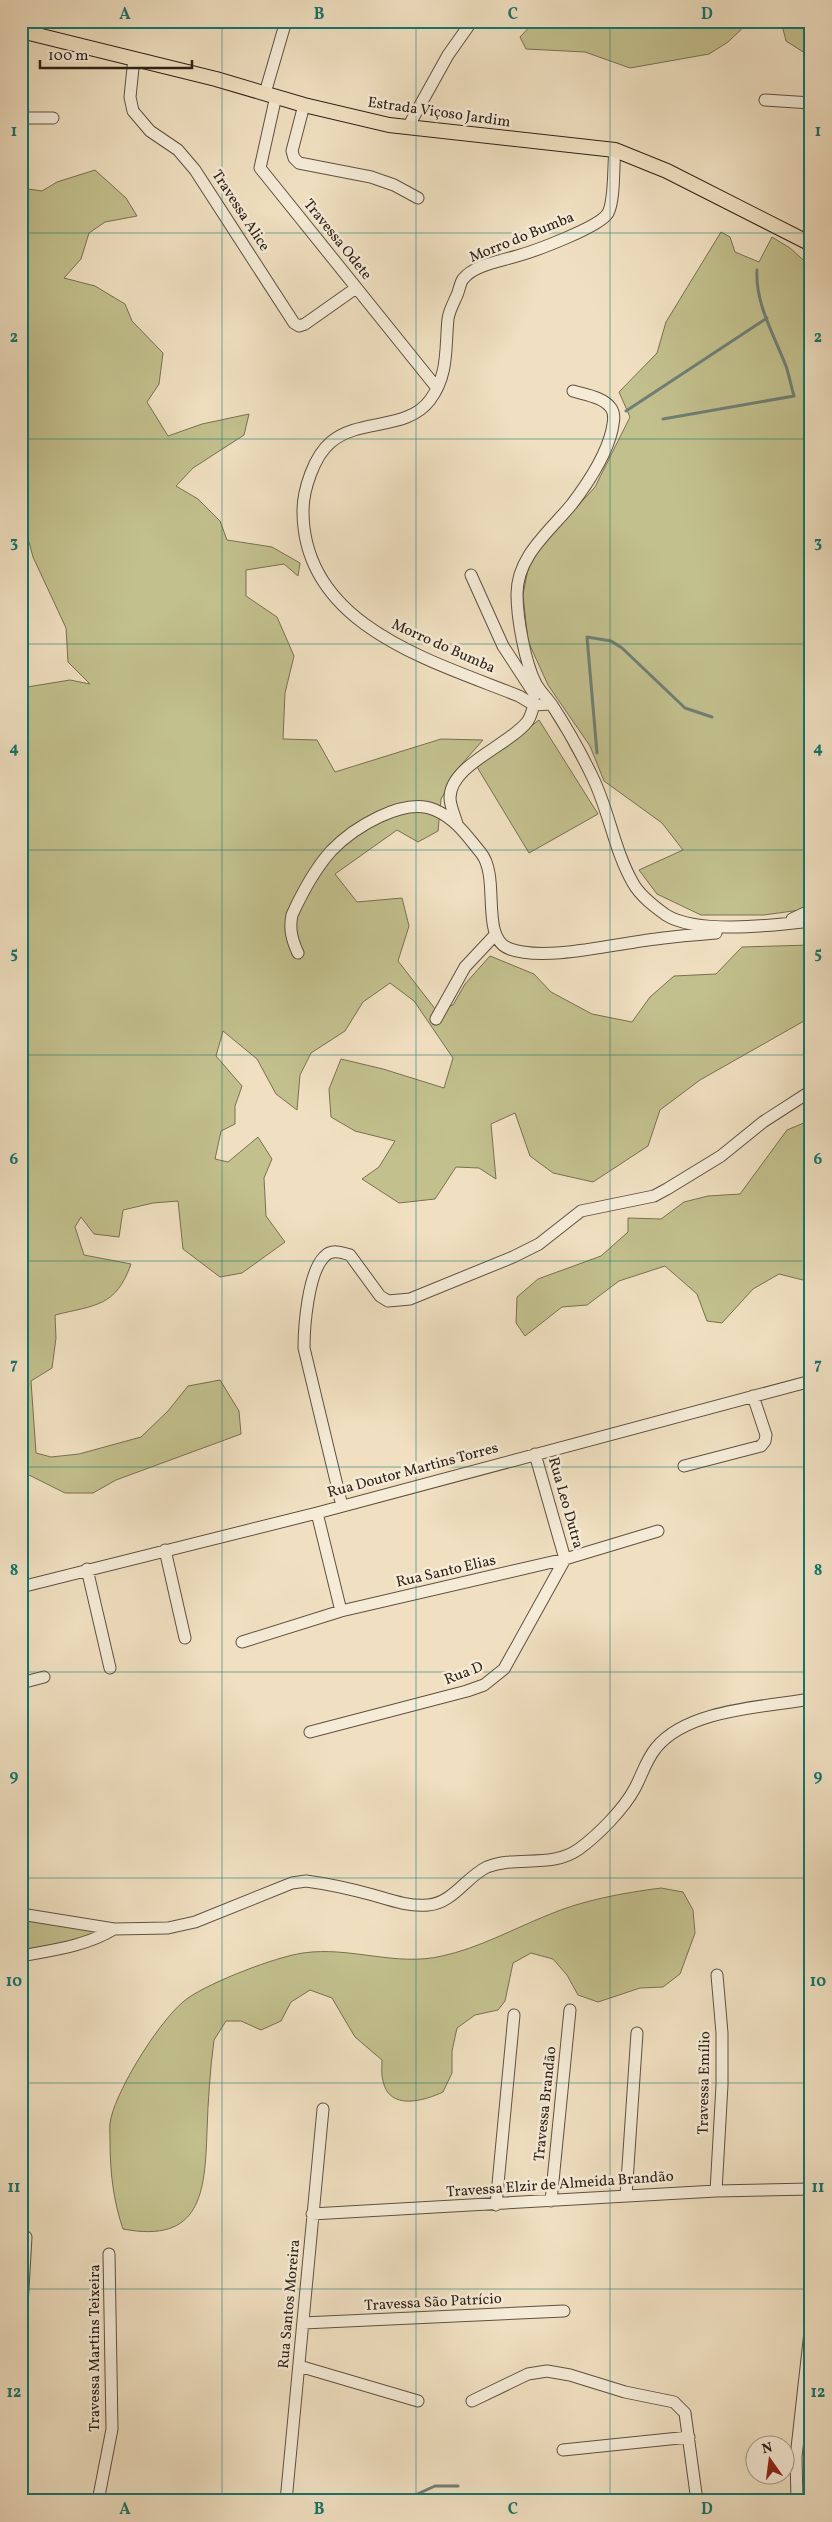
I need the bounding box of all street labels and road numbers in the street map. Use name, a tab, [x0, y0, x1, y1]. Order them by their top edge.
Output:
street label: Estrada Viçoso Jardim	[366, 93, 512, 133]
street label: Travessa Alice	[206, 166, 274, 256]
street label: Travessa Odete	[298, 195, 376, 285]
street label: Morro do Bumba	[466, 207, 578, 269]
street label: Morro do Bumba	[388, 615, 498, 679]
street label: Rua Doutor Martins Torres	[325, 1438, 501, 1504]
street label: Rua Leo Dutra	[542, 1455, 588, 1551]
street label: Rua Santo Elias	[394, 1550, 498, 1594]
street label: Rua D	[441, 1657, 487, 1691]
street label: Travessa Emílio	[694, 2031, 716, 2135]
street label: Travessa Brandão	[530, 2045, 562, 2163]
street label: Travessa Elzir de Almeida Brandão	[446, 2167, 674, 2203]
street label: Rua Santos Moreira	[274, 2238, 306, 2370]
street label: Travessa Martins Teixeira	[85, 2264, 106, 2432]
street label: Travessa São Patrício	[364, 2289, 502, 2317]

